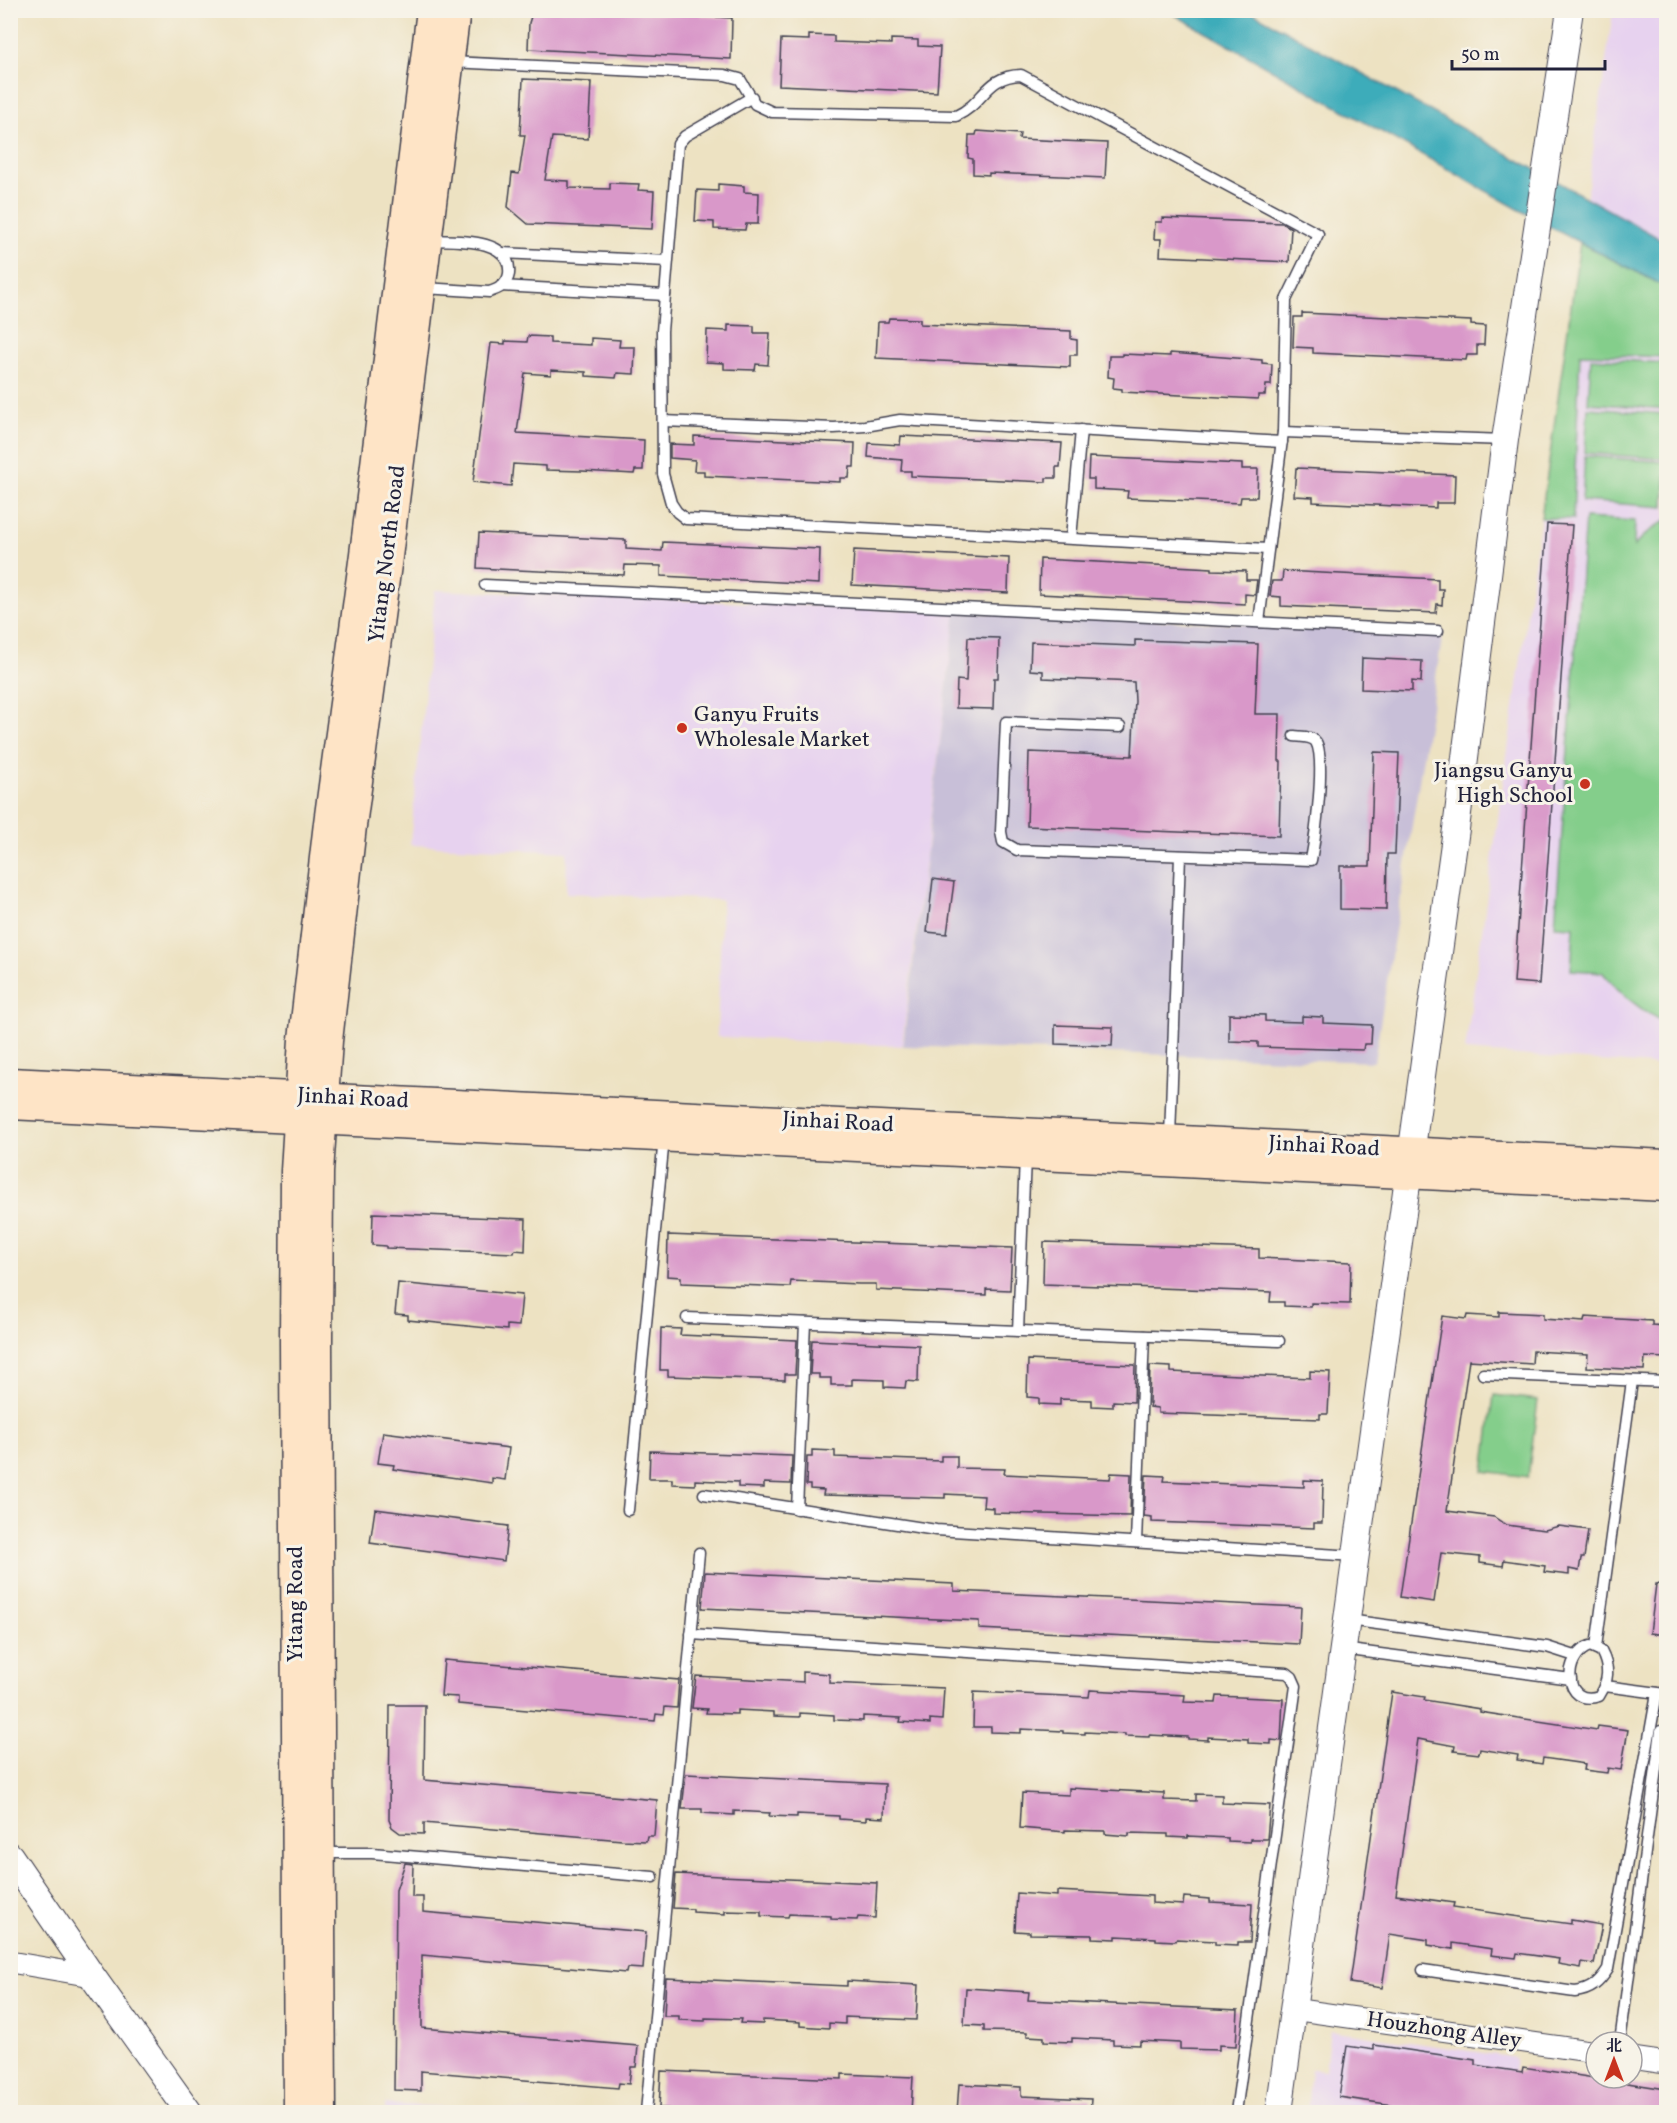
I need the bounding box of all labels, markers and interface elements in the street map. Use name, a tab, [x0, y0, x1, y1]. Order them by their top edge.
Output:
scale bar	[1452, 33, 1605, 71]
text: 50 m	[1461, 43, 1500, 68]
street label: Yitang North Road	[362, 463, 414, 645]
place label: Ganyu Fruits Wholesale Market	[694, 700, 870, 756]
marker: Ganyu Fruits Wholesale Market	[675, 721, 689, 735]
place label: Jiangsu Ganyu High School	[1434, 756, 1573, 812]
marker: Jiangsu Ganyu High School	[1578, 777, 1592, 791]
street label: Jinhai Road	[296, 1081, 410, 1117]
street label: Jinhai Road	[781, 1105, 895, 1141]
street label: Jinhai Road	[1267, 1129, 1381, 1165]
street label: Yitang Road	[281, 1546, 312, 1662]
street label: Houzhong Alley	[1365, 2005, 1524, 2057]
north arrow	[1584, 2030, 1644, 2090]
text: 北	[1606, 2036, 1622, 2058]

